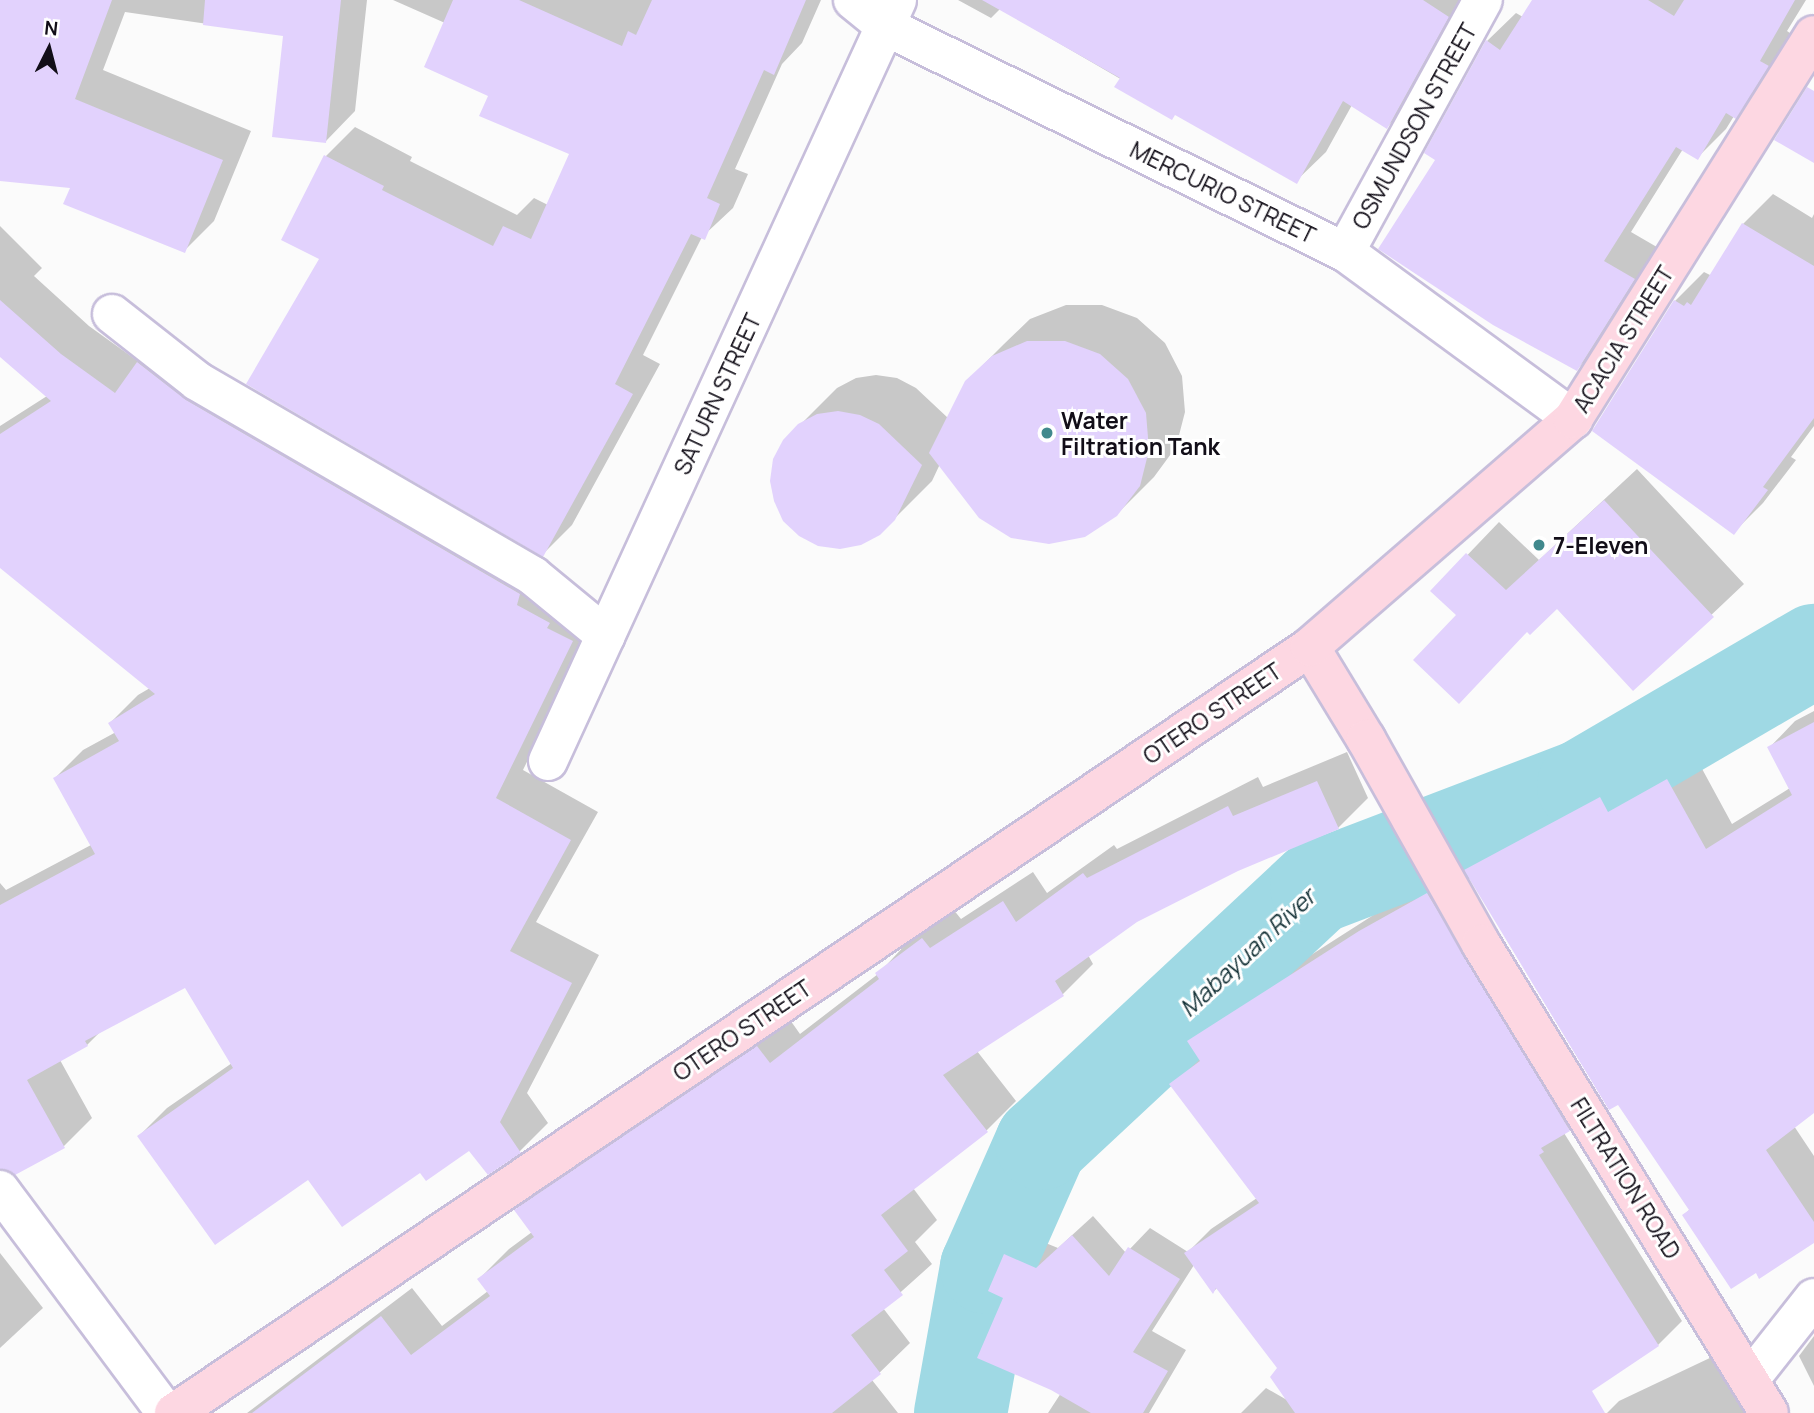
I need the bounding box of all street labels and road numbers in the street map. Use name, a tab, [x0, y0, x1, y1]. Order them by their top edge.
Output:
street label: OSMUNDSON STREET	[1346, 18, 1482, 234]
street label: MERCURIO STREET	[1126, 135, 1320, 249]
street label: ACACIA STREET	[1567, 261, 1679, 417]
street label: SATURN STREET	[668, 309, 766, 479]
street label: OTERO STREET	[1138, 657, 1286, 769]
street label: OTERO STREET	[668, 974, 816, 1086]
street label: FILTRATION ROAD	[1565, 1092, 1687, 1264]

